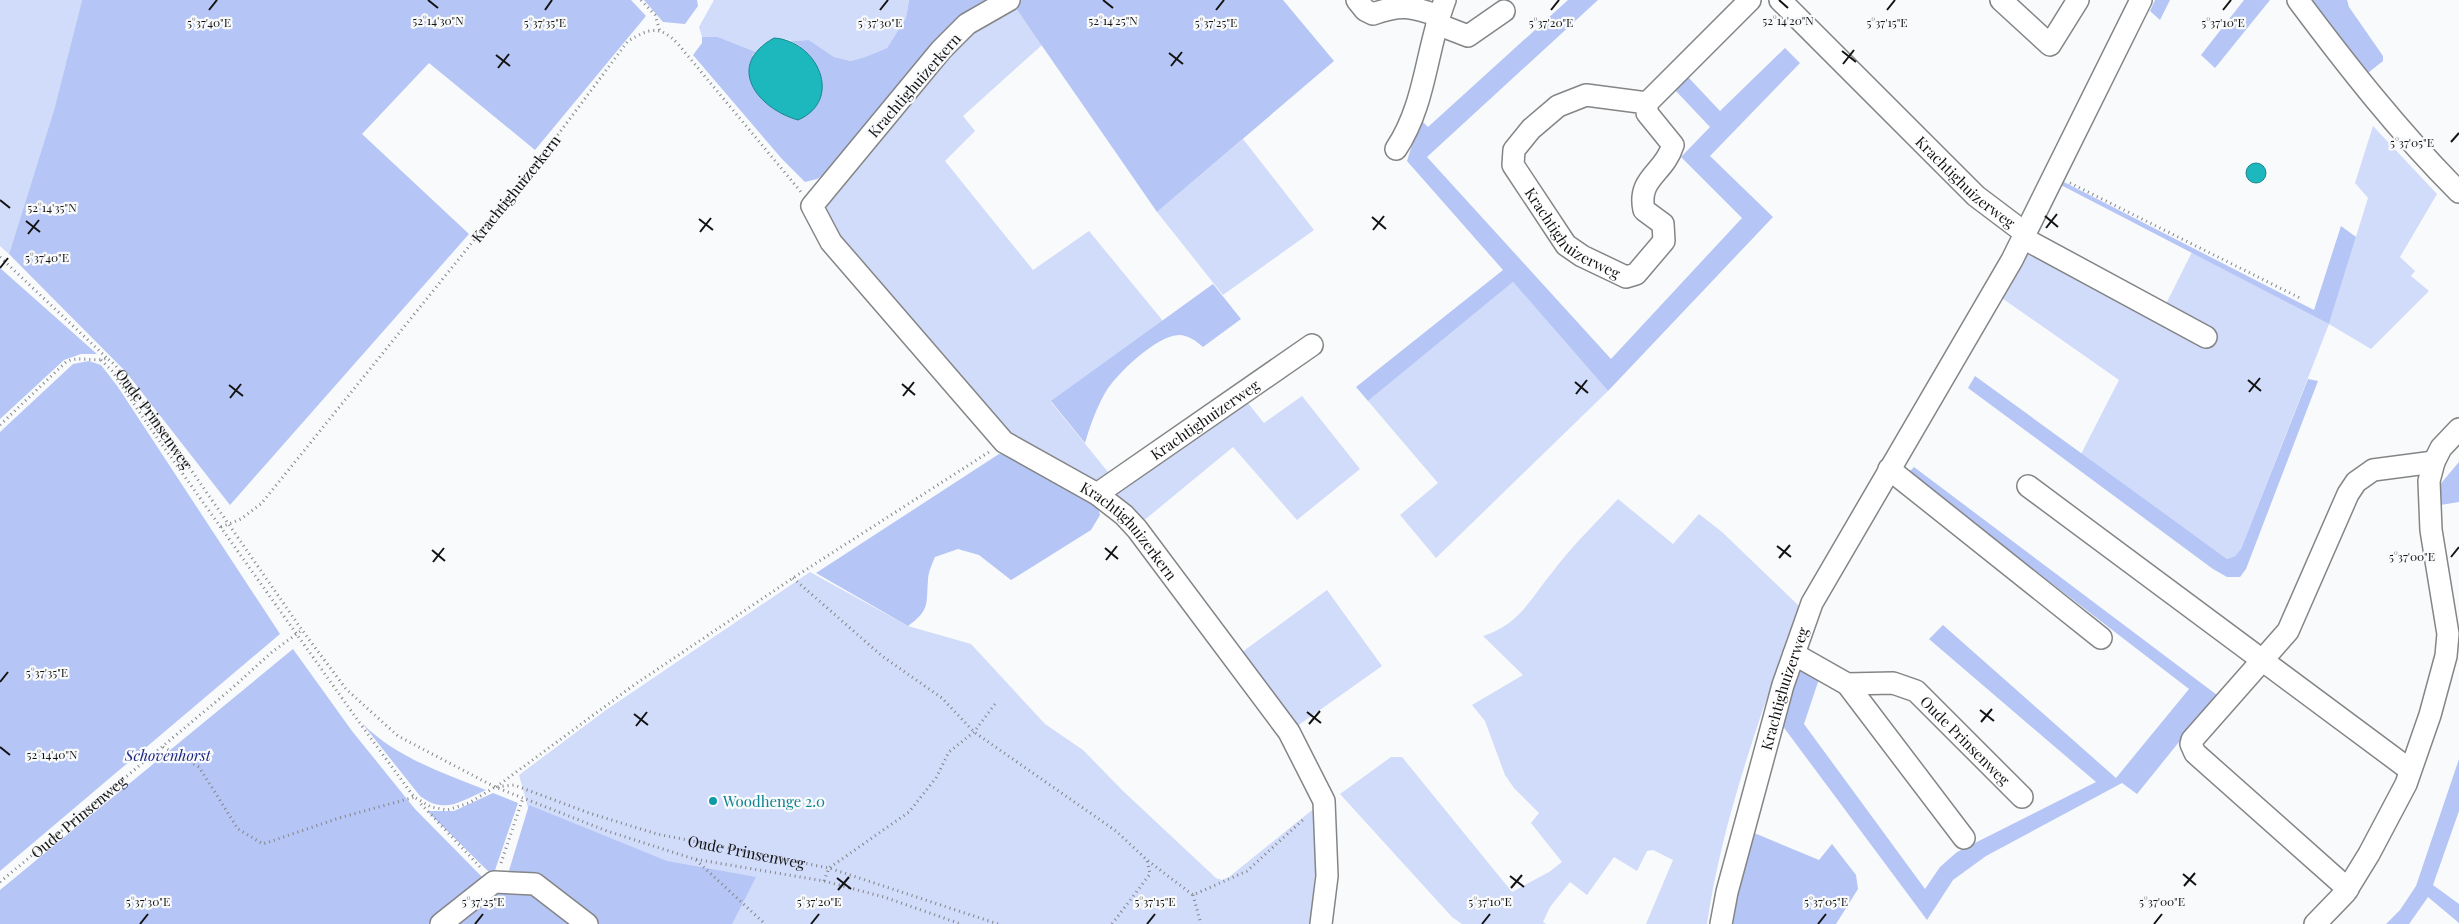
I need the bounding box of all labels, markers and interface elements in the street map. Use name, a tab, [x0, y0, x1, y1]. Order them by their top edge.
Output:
text: 52°14'30"N	[412, 12, 464, 28]
text: 52°14'25"N	[1088, 12, 1138, 28]
text: 52°14'20"N	[1762, 12, 1814, 28]
text: 5°37'40"E	[187, 14, 231, 30]
text: 5°37'35"E	[524, 14, 566, 30]
text: 5°37'30"E	[858, 14, 902, 30]
text: 5°37'25"E	[1195, 14, 1237, 30]
text: 5°37'20"E	[1529, 14, 1573, 30]
text: 5°37'15"E	[1866, 14, 1908, 30]
text: 5°37'10"E	[2201, 14, 2245, 30]
street label: Krachtighuizerkern	[863, 29, 965, 141]
street label: Krachtighuizerkern	[466, 131, 564, 246]
street label: Krachtighuizerweg	[1911, 131, 2019, 232]
text: 5°37'05"E	[2390, 134, 2434, 150]
street label: Krachtighuizerweg	[1521, 184, 1624, 283]
text: 52°14'35"N	[27, 199, 77, 215]
text: 5°37'40"E	[25, 249, 69, 265]
street label: Oude Prinsenweg	[111, 365, 197, 473]
street label: Krachtighuizerweg	[1146, 375, 1263, 464]
street label: Krachtighuizerkern	[1077, 477, 1182, 584]
text: 5°37'00"E	[2389, 548, 2435, 564]
street label: Krachtighuizerweg	[1756, 624, 1813, 752]
text: 5°37'35"E	[26, 664, 68, 680]
street label: Oude Prinsenweg	[1916, 691, 2014, 789]
park label: Schovenhorst	[124, 745, 212, 765]
text: 52°14'40"N	[27, 746, 78, 762]
street label: Oude Prinsenweg	[26, 771, 130, 862]
place label: Woodhenge 2.0	[722, 791, 825, 811]
marker: Woodhenge 2.0	[707, 795, 719, 807]
street label: Oude Prinsenweg	[686, 830, 807, 873]
text: 5°37'30"E	[126, 893, 170, 909]
text: 5°37'25"E	[462, 893, 504, 909]
text: 5°37'20"E	[797, 893, 841, 909]
text: 5°37'15"E	[1134, 893, 1176, 909]
text: 5°37'10"E	[1468, 893, 1512, 909]
text: 5°37'05"E	[1804, 893, 1848, 909]
text: 5°37'00"E	[2139, 893, 2185, 909]

